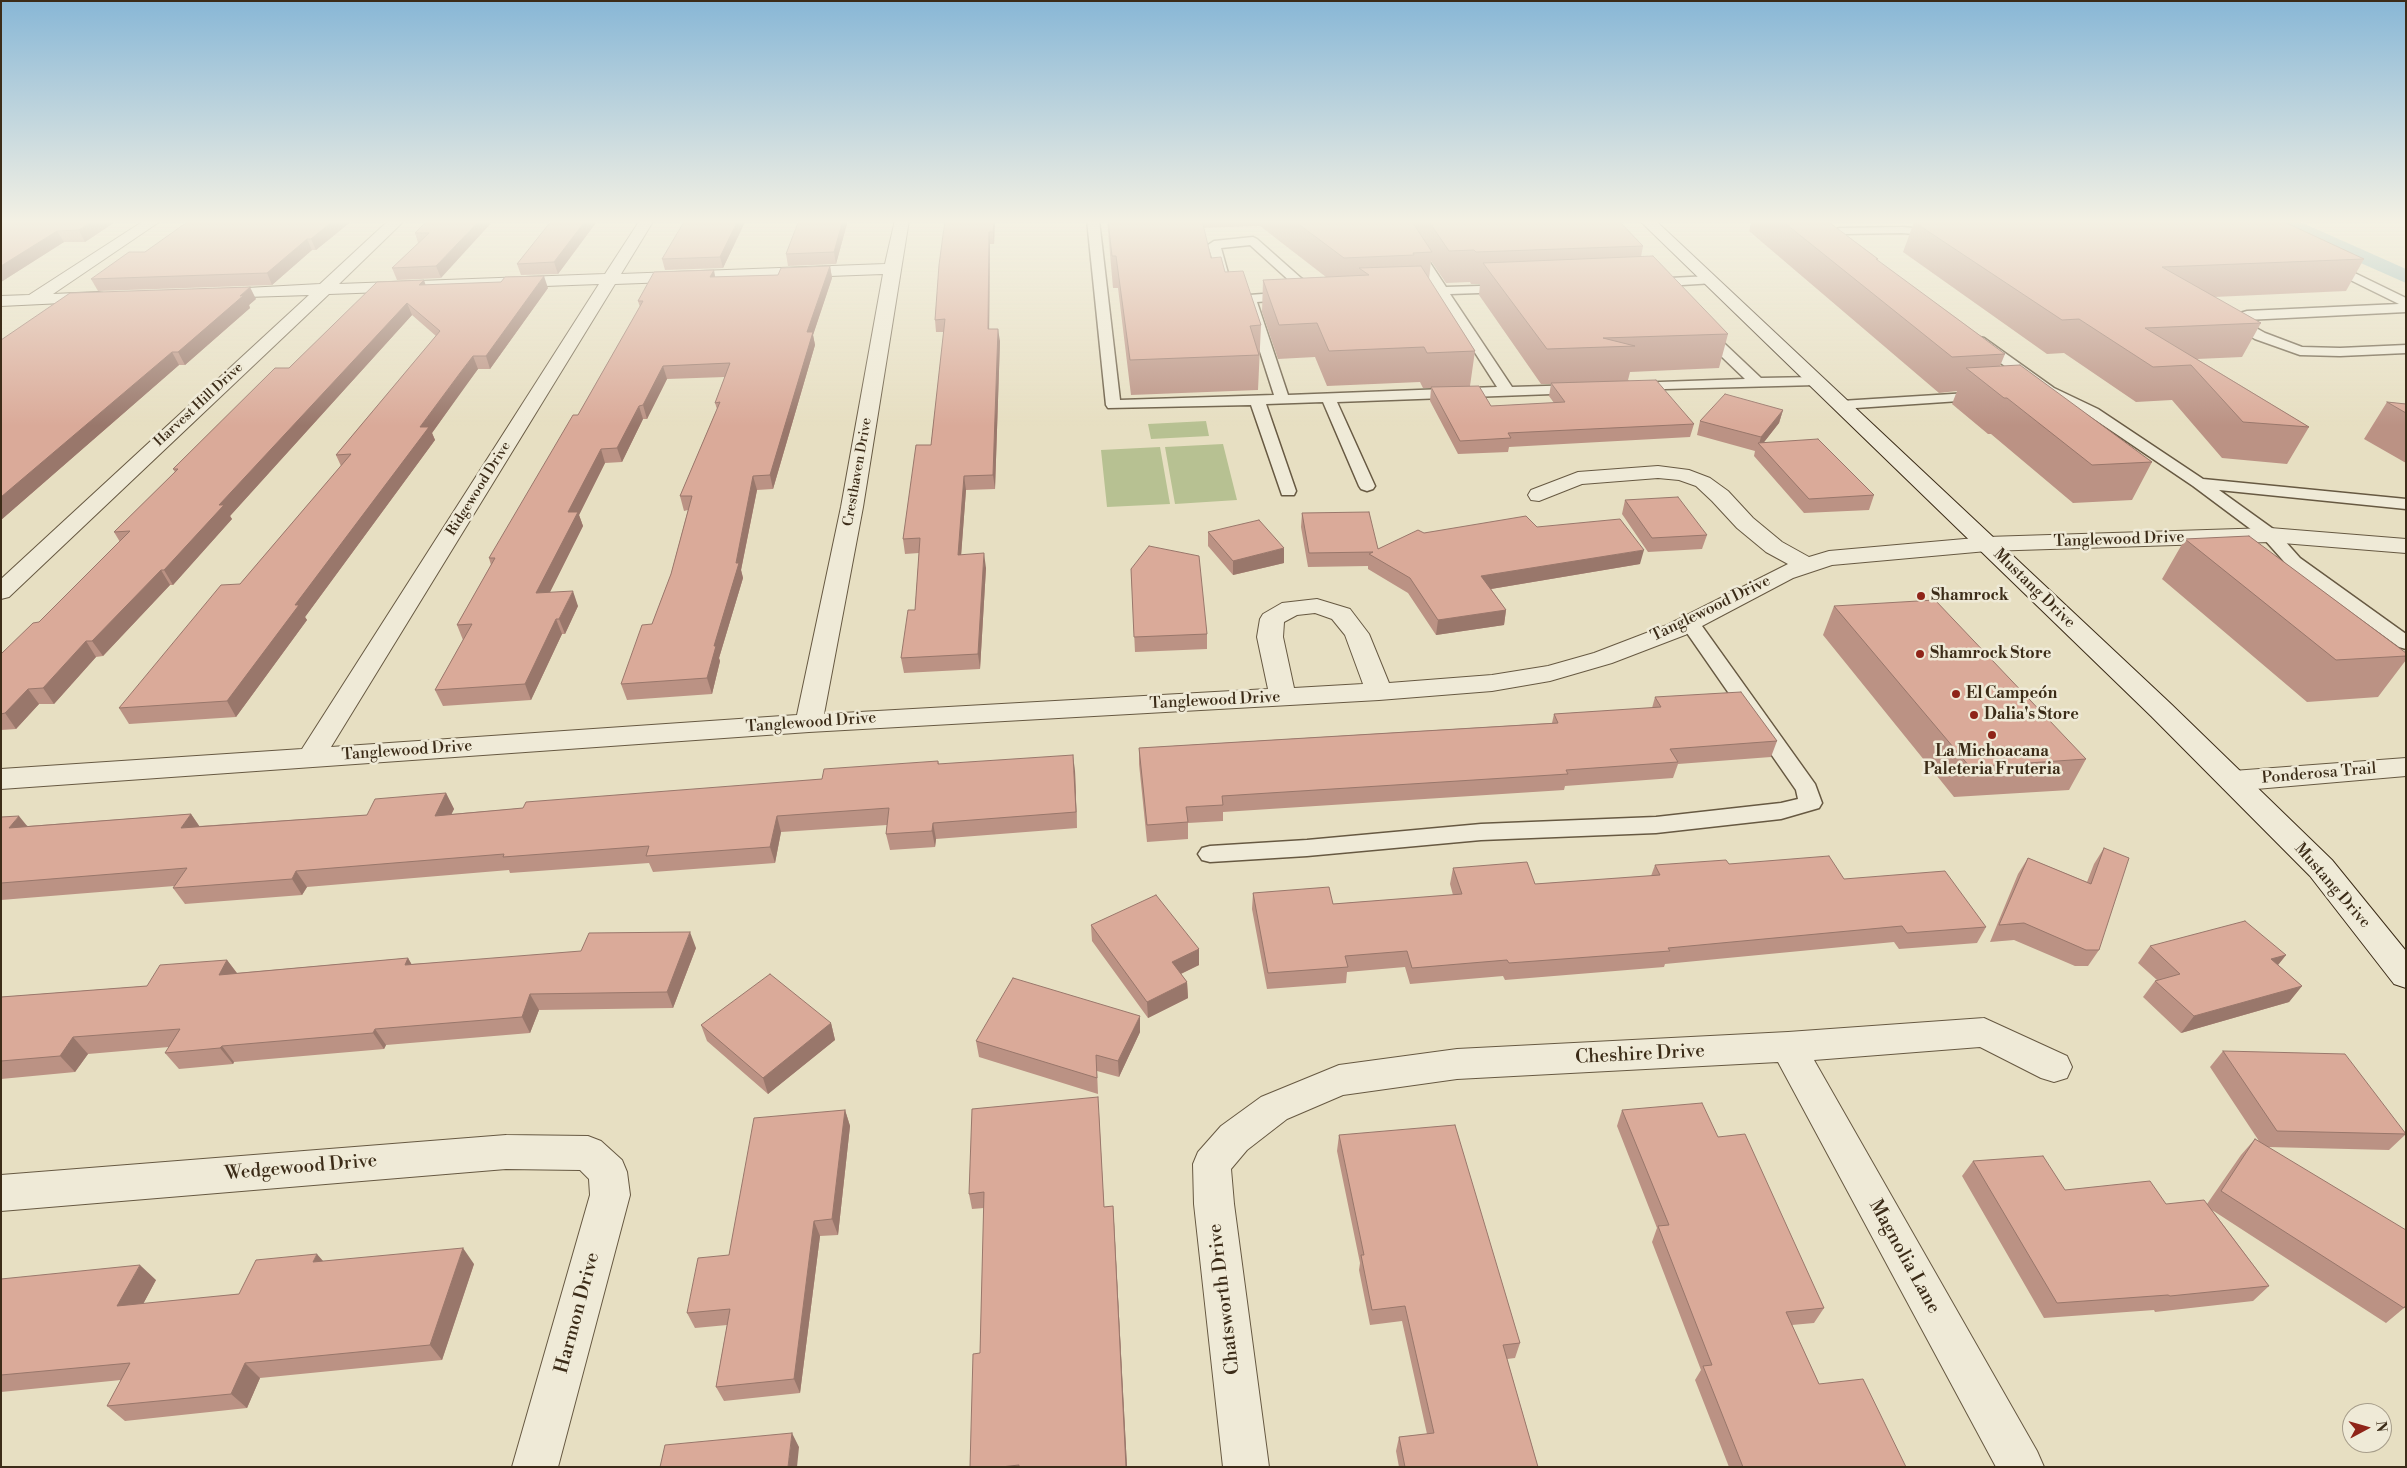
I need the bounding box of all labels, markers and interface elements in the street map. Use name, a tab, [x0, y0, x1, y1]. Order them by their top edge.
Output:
street label: Harvest Hill Drive	[151, 359, 247, 451]
street label: Cresthaven Drive	[840, 416, 876, 528]
street label: Ridgewood Drive	[443, 439, 515, 539]
street label: Tanglewood Drive	[2053, 528, 2185, 552]
street label: Mustang Drive	[1989, 545, 2079, 633]
street label: Tanglewood Drive	[1648, 572, 1774, 646]
place label: Shamrock	[1931, 586, 2009, 606]
marker: Shamrock	[1915, 590, 1927, 602]
place label: Shamrock Store	[1930, 644, 2051, 664]
marker: Shamrock Store	[1914, 648, 1926, 660]
place label: El Campeón	[1966, 684, 2057, 704]
street label: Tanglewood Drive	[1149, 688, 1281, 714]
marker: El Campeón	[1950, 688, 1962, 700]
place label: Dalia's Store	[1984, 705, 2079, 725]
street label: Tanglewood Drive	[745, 709, 877, 737]
marker: Dalia's Store	[1968, 709, 1980, 721]
marker: La Michoacana Paleteria Fruteria	[1986, 729, 1998, 741]
street label: Tanglewood Drive	[341, 737, 473, 765]
place label: La Michoacana Paleteria Fruteria	[1923, 742, 2061, 780]
street label: Ponderosa Trail	[2261, 759, 2377, 789]
street label: Mustang Drive	[2290, 840, 2374, 932]
street label: Cheshire Drive	[1575, 1040, 1705, 1070]
street label: Wedgewood Drive	[224, 1150, 378, 1186]
street label: Magnolia Lane	[1863, 1196, 1945, 1318]
street label: Chatsworth Drive	[1204, 1222, 1246, 1376]
street label: Harmon Drive	[551, 1250, 605, 1376]
north arrow	[2342, 1403, 2392, 1453]
text: N	[2371, 1420, 2390, 1433]

